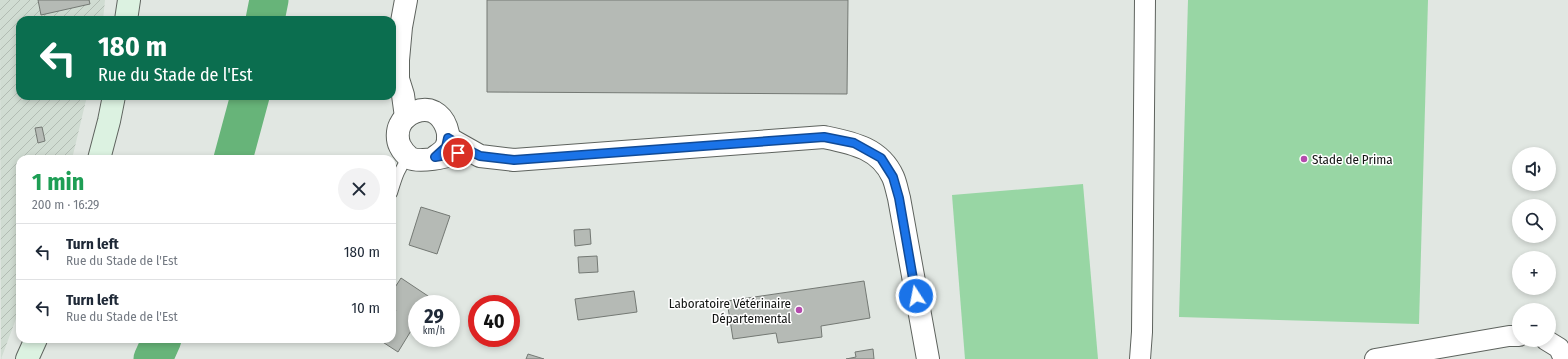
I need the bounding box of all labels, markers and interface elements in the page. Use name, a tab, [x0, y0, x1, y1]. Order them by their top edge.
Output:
text: 180 m	[98, 30, 167, 63]
icon: left	[32, 32, 84, 84]
text: Rue du Stade de l'Est	[98, 64, 253, 86]
pin	[441, 136, 475, 170]
icon: arrive	[447, 142, 469, 164]
map controls	[1512, 147, 1556, 347]
button: sound	[1512, 147, 1556, 191]
place label: Stade de Prima	[1312, 152, 1393, 167]
marker: Stade de Prima	[1299, 154, 1309, 164]
text: 1 min	[32, 168, 84, 196]
button: close	[338, 168, 380, 210]
text: 200 m · 16:29	[32, 197, 99, 212]
button: search	[1512, 199, 1556, 243]
text: Turn left	[66, 235, 119, 253]
icon: left	[32, 241, 54, 263]
text: 180 m	[344, 243, 380, 261]
button: +	[1512, 251, 1556, 295]
text: Rue du Stade de l'Est	[66, 253, 178, 268]
position arrow	[895, 275, 937, 317]
text: Turn left	[66, 291, 119, 309]
speed limit sign: 40	[468, 295, 520, 347]
place label: Laboratoire Vétérinaire Départemental	[669, 296, 792, 326]
icon: left	[32, 297, 54, 319]
text: 10 m	[351, 299, 380, 317]
button: −	[1512, 303, 1556, 347]
text: 29	[424, 304, 444, 328]
marker: Laboratoire Vétérinaire Départemental	[794, 305, 804, 315]
text: Rue du Stade de l'Est	[66, 309, 178, 324]
text: km/h	[423, 325, 445, 337]

